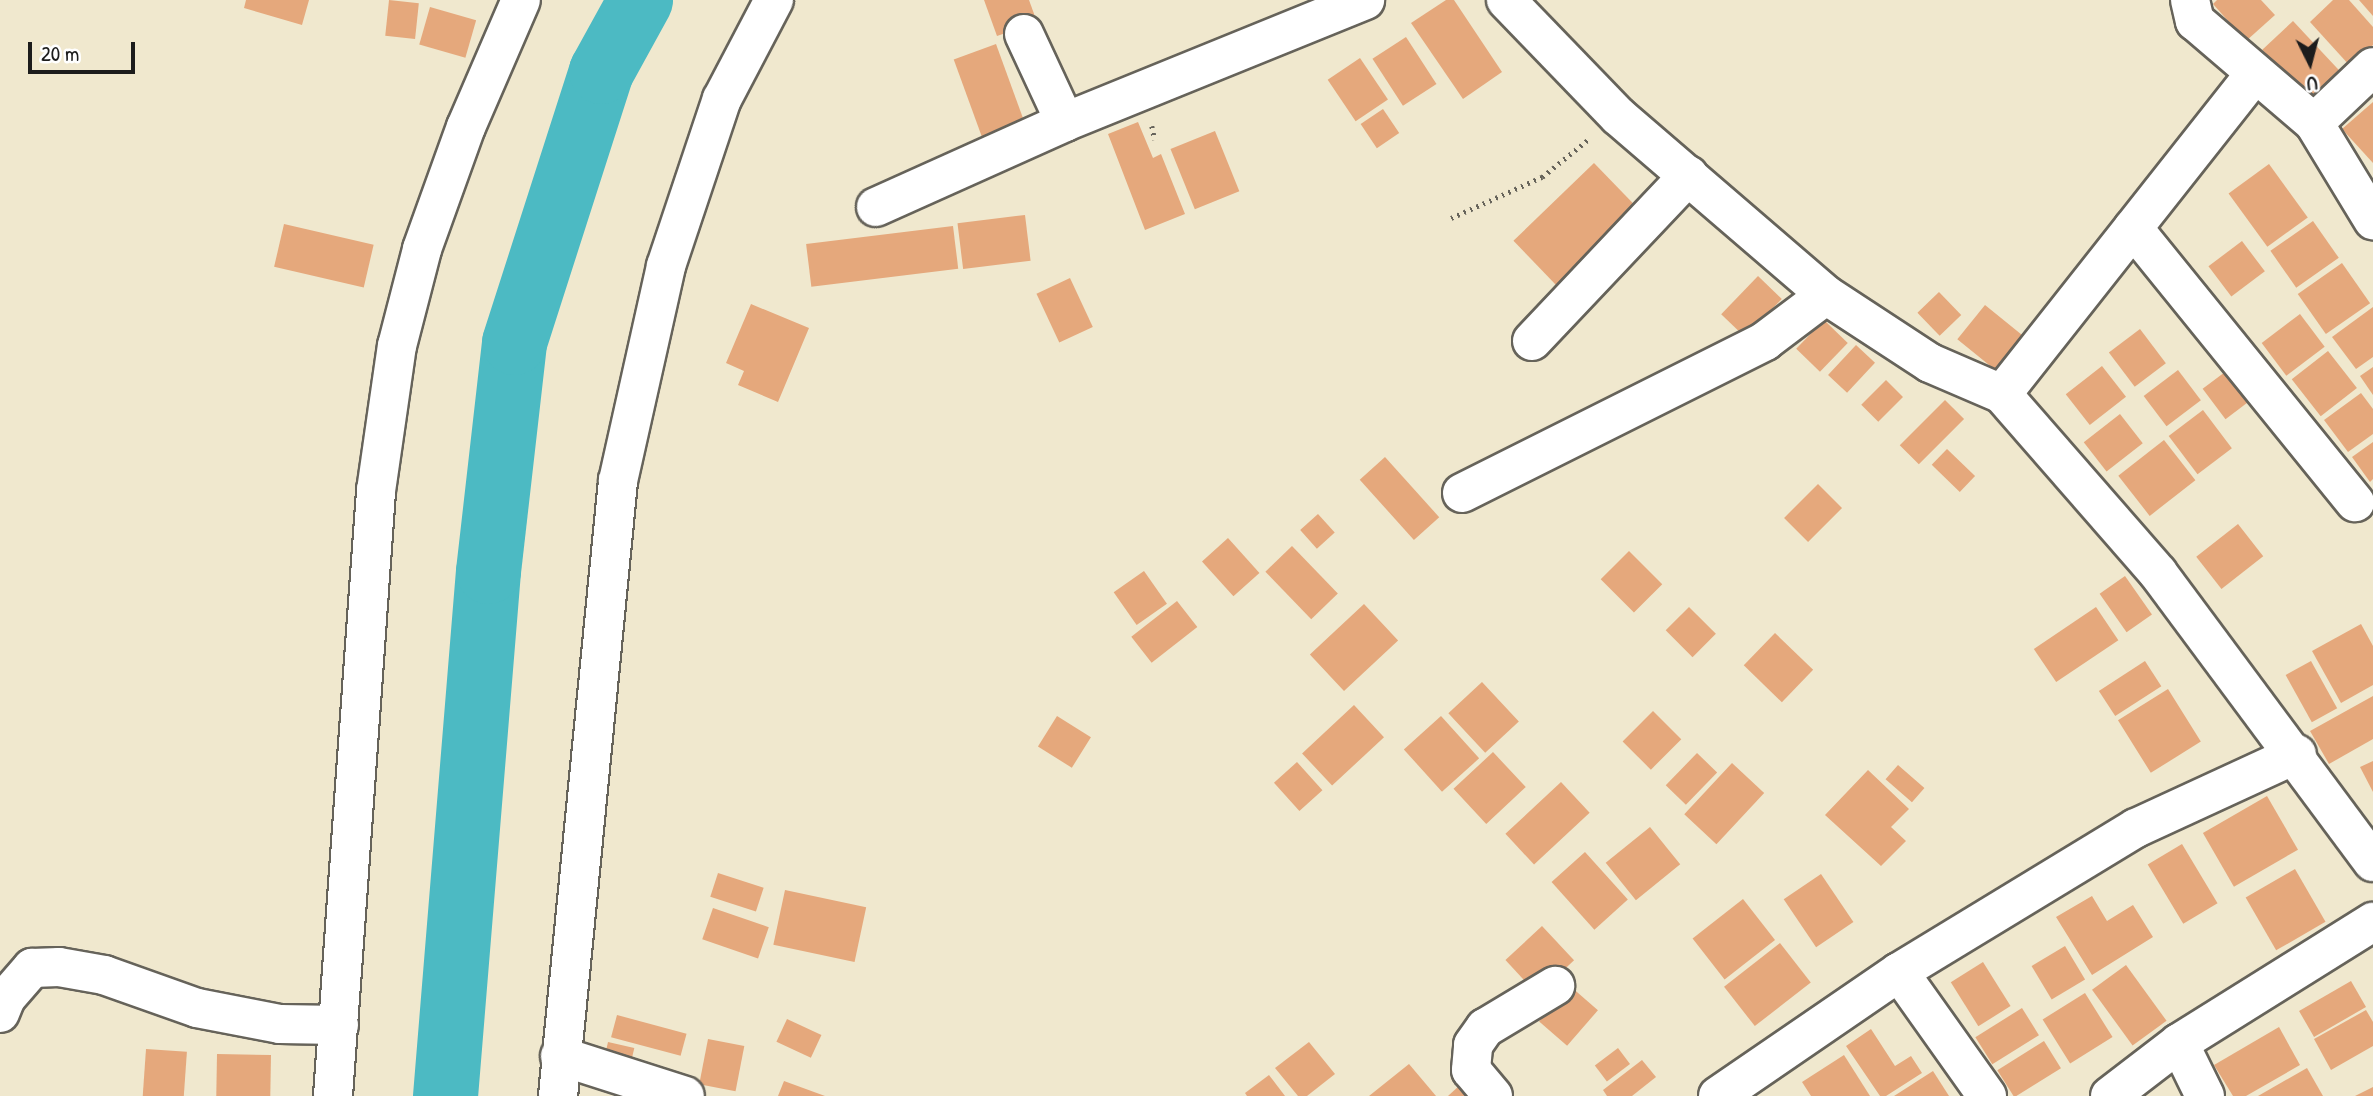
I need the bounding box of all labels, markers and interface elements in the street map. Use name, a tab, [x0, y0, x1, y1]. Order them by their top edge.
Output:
scale bar	[32, 28, 138, 72]
north arrow	[2275, 28, 2345, 98]
text: 20 m	[41, 39, 79, 68]
text: U	[2306, 70, 2319, 97]

